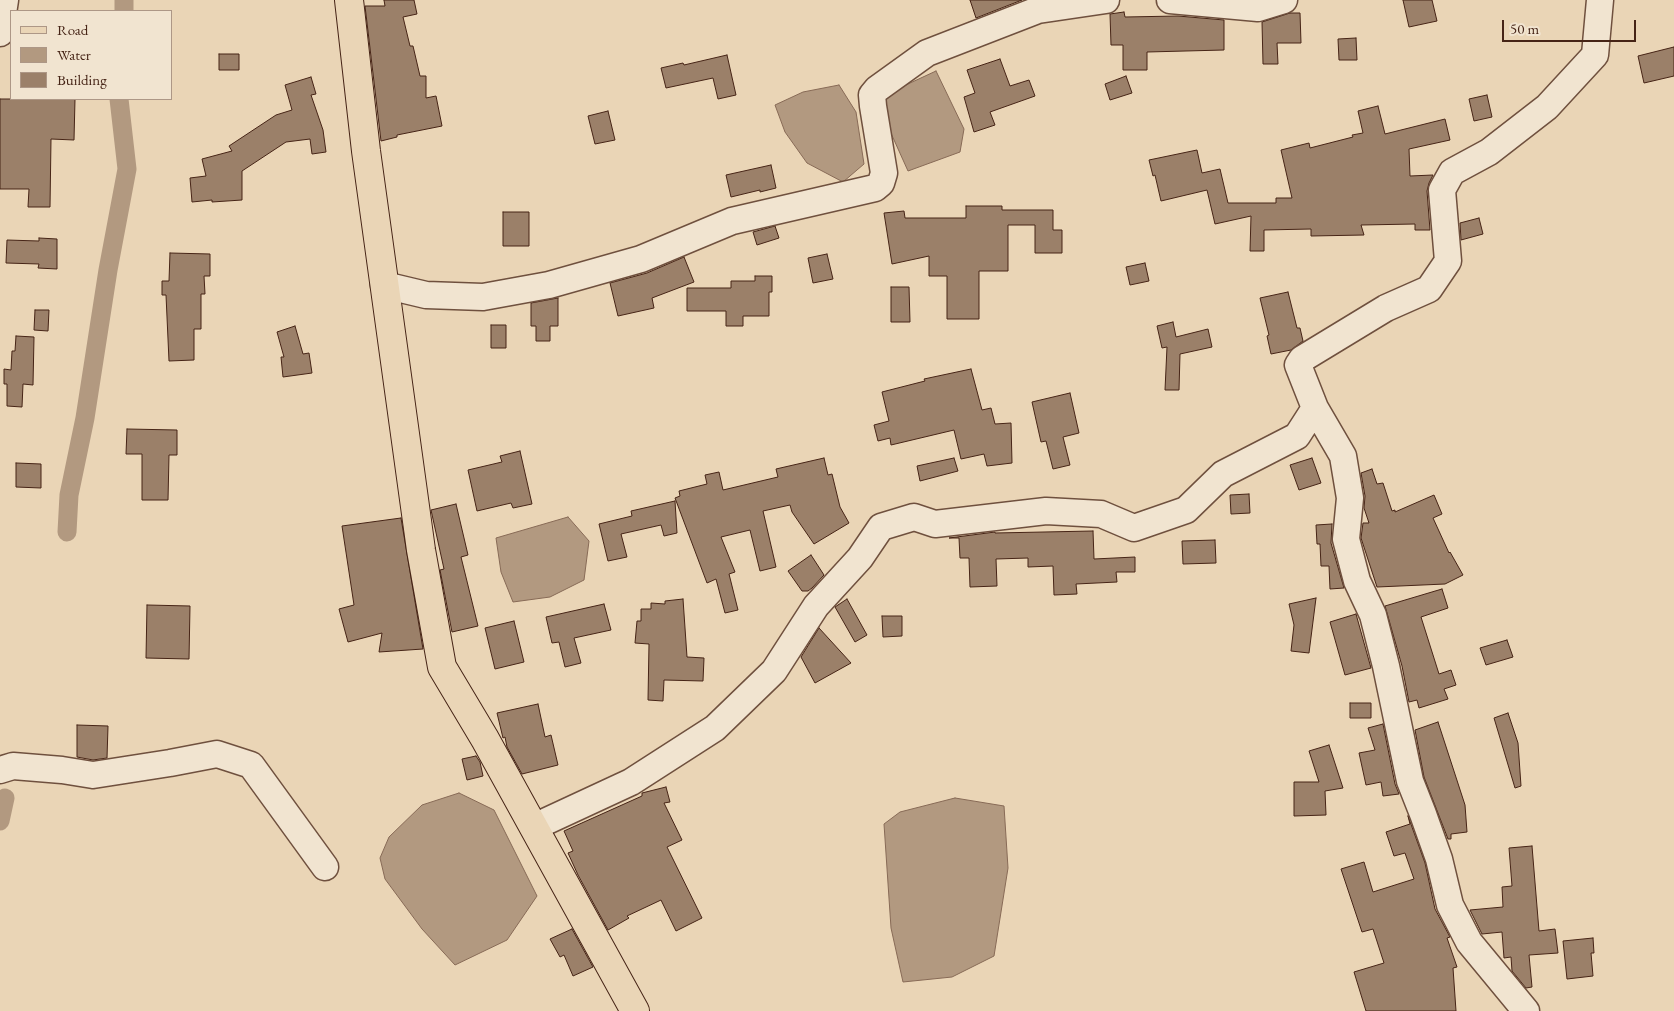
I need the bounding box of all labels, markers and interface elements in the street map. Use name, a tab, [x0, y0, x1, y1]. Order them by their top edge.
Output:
legend	[10, 10, 172, 100]
scale bar	[1504, 10, 1638, 42]
text: 50 m	[1510, 19, 1539, 38]
text: Road	[57, 20, 88, 39]
text: Water	[57, 45, 91, 64]
text: Building	[57, 70, 107, 89]

